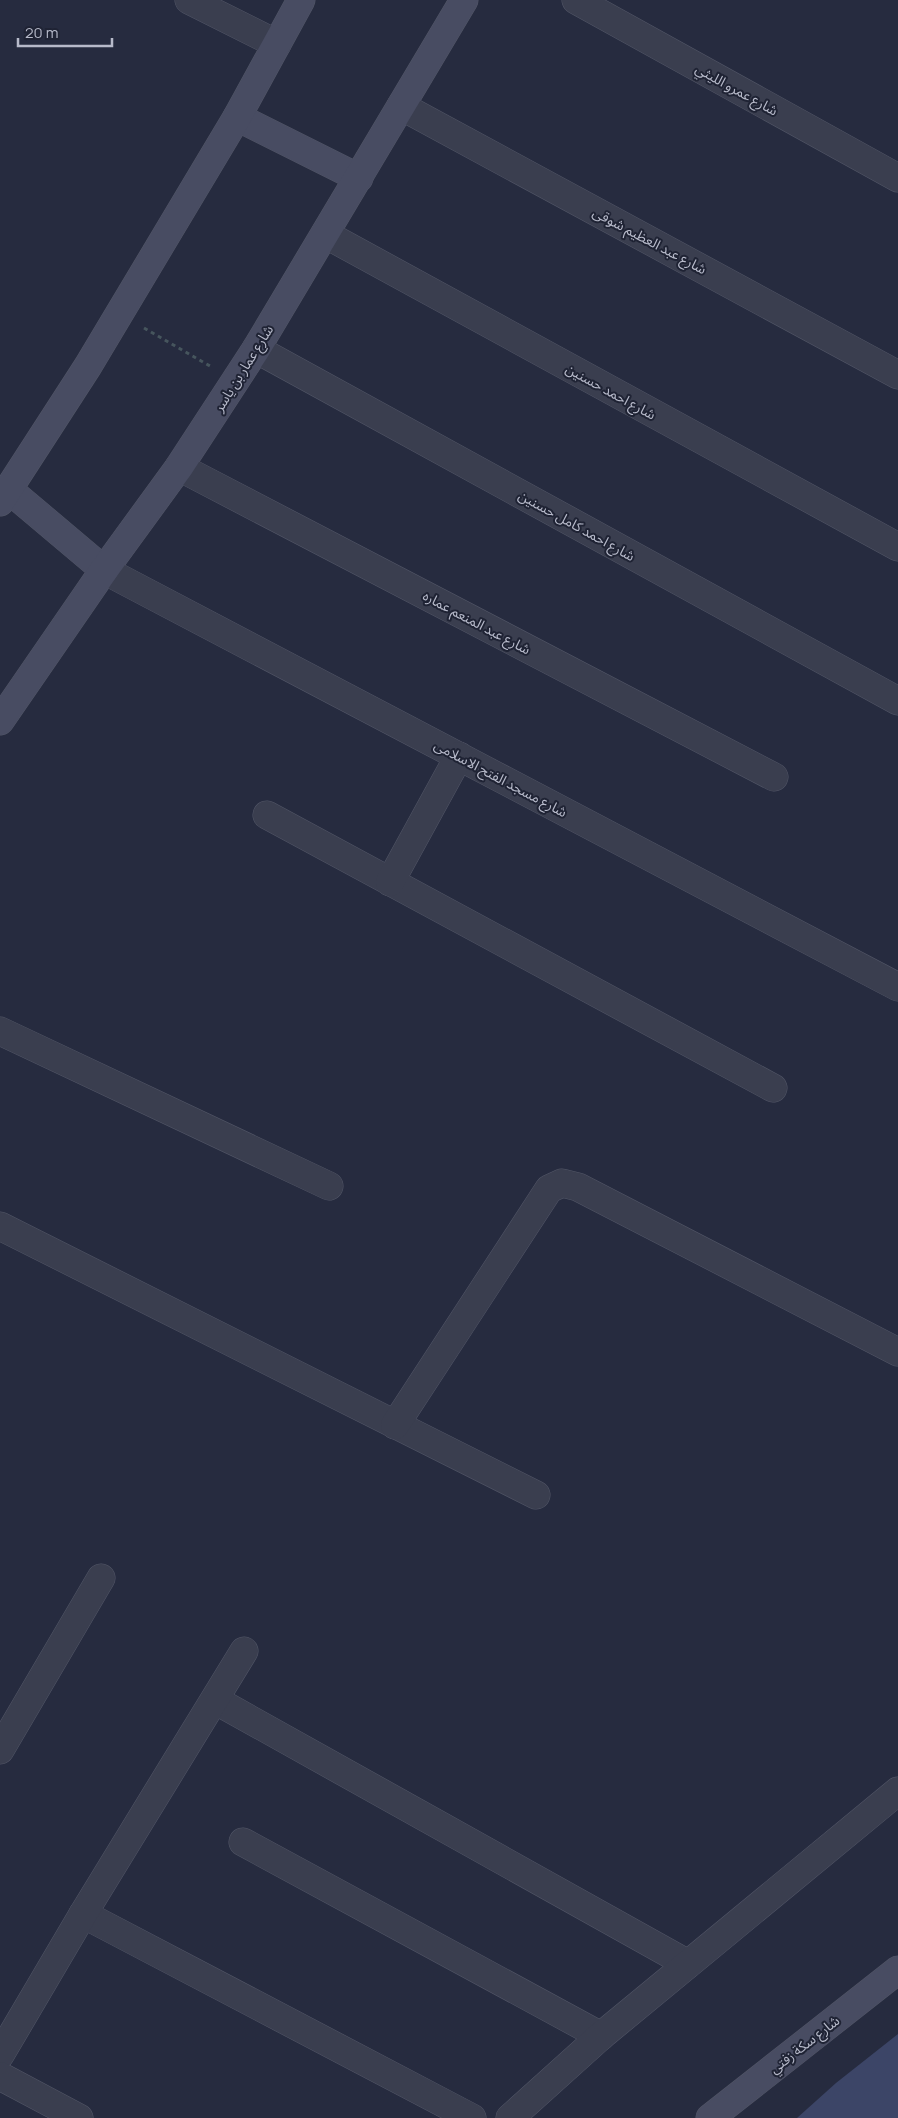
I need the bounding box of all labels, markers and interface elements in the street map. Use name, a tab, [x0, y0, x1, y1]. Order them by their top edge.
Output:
scale bar	[18, 15, 111, 47]
text: 20 m	[25, 22, 58, 43]
street label: شارع عمرو الليثي	[691, 58, 782, 122]
street label: شارع عبد العظيم شوقى	[589, 202, 710, 280]
street label: شارع عمار بن ياسر	[208, 321, 279, 417]
street label: شارع احمد حسنين	[562, 358, 660, 425]
street label: شارع احمد كامل حسنين	[514, 485, 639, 567]
street label: شارع عبد المنعم عماره	[419, 586, 534, 660]
street label: شارع مسجد الفتح الاسلامى	[430, 735, 571, 823]
street label: شارع سكة زفتي	[765, 2011, 844, 2079]

